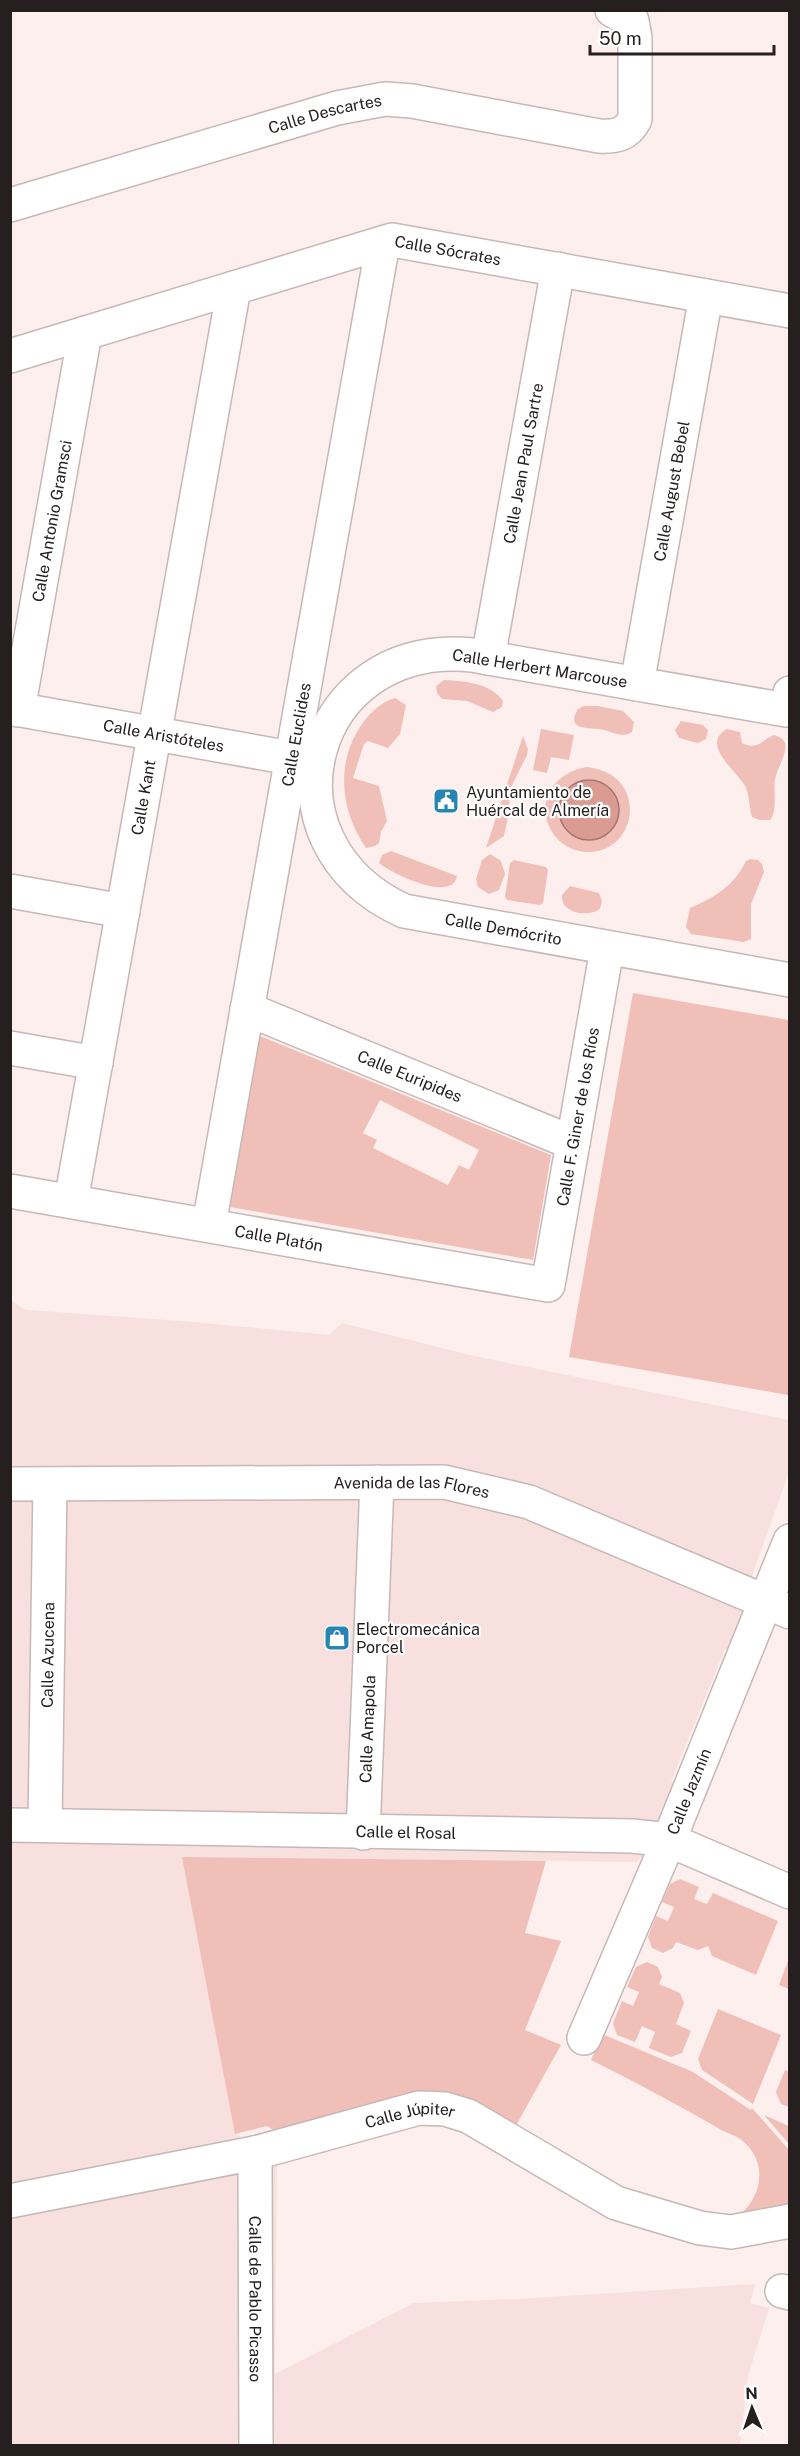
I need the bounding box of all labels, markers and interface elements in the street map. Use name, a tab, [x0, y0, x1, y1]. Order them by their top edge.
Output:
scale bar	[590, 18, 774, 56]
text: 50 m	[599, 28, 642, 49]
street label: Calle Descartes	[266, 91, 383, 138]
street label: Calle Sócrates	[393, 232, 502, 269]
street label: Calle Jean Paul Sartre	[500, 381, 547, 545]
street label: Calle August Bebel	[650, 419, 694, 563]
street label: Calle Antonio Gramsci	[28, 439, 76, 603]
street label: Calle Herbert Marcouse	[451, 645, 629, 692]
street label: Calle Euclides	[278, 681, 315, 788]
street label: Calle Aristóteles	[101, 716, 226, 756]
street label: Calle Kant	[127, 758, 160, 837]
place label: Ayuntamiento de Huércal de Almería	[466, 783, 609, 820]
public building icon: Ayuntamiento de Huércal de Almería	[431, 786, 461, 816]
street label: Calle Demócrito	[443, 909, 563, 949]
street label: Calle F. Giner de los Ríos	[553, 1026, 603, 1208]
street label: Calle Euripides	[354, 1046, 465, 1106]
street label: Calle Platón	[233, 1221, 325, 1256]
street label: Avenida de las Flores	[334, 1473, 491, 1502]
street label: Calle Azucena	[38, 1602, 58, 1708]
place label: Electromecánica Porcel	[356, 1620, 480, 1657]
shop icon: Electromecánica Porcel	[322, 1623, 352, 1653]
street label: Calle Amapola	[356, 1675, 379, 1783]
street label: Calle Jazmín	[663, 1746, 715, 1837]
street label: Calle el Rosal	[355, 1822, 457, 1843]
street label: Calle Júpiter	[363, 2099, 458, 2132]
street label: Calle de Pablo Picasso	[245, 2216, 265, 2382]
north arrow	[722, 2378, 782, 2438]
text: N	[745, 2384, 758, 2403]

